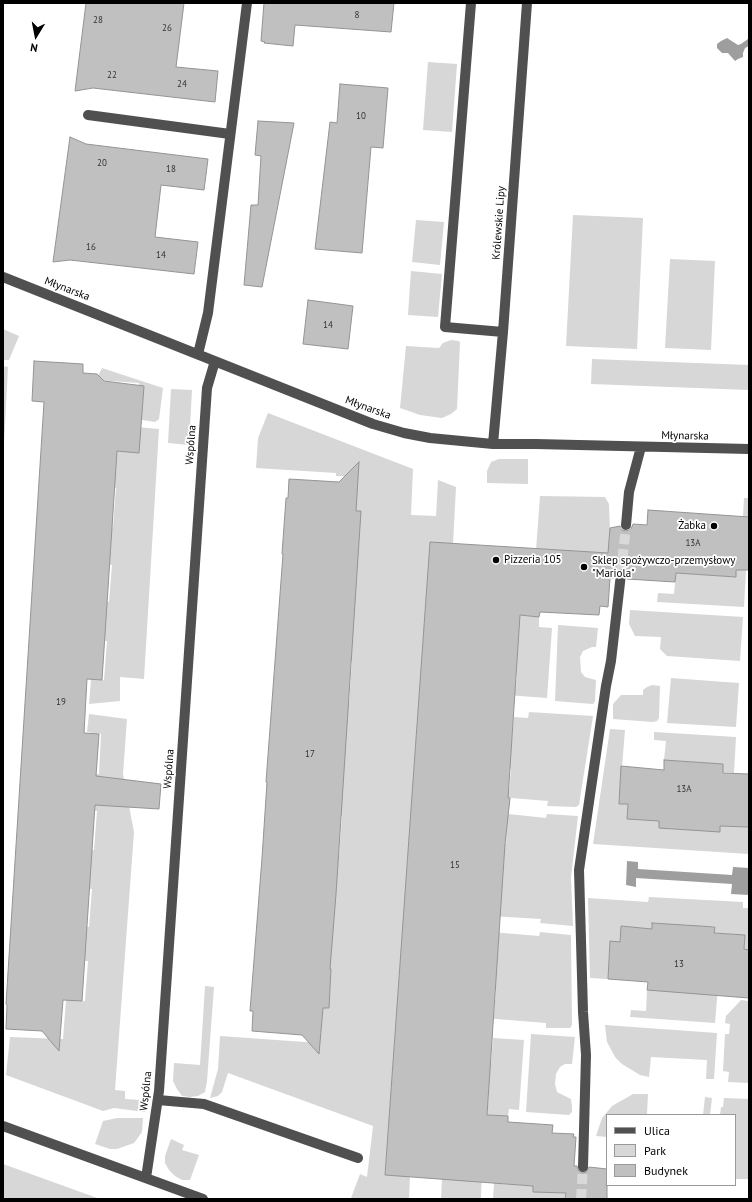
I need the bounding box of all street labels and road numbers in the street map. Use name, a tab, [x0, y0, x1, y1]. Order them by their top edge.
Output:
street label: Królewskie Lipy	[490, 186, 508, 260]
street label: Młynarska	[42, 274, 92, 304]
street label: Młynarska	[343, 394, 393, 422]
street label: Wspólna	[183, 425, 199, 465]
street label: Młynarska	[661, 429, 709, 443]
street label: Wspólna	[161, 749, 177, 789]
street label: Wspólna	[137, 1071, 155, 1111]

